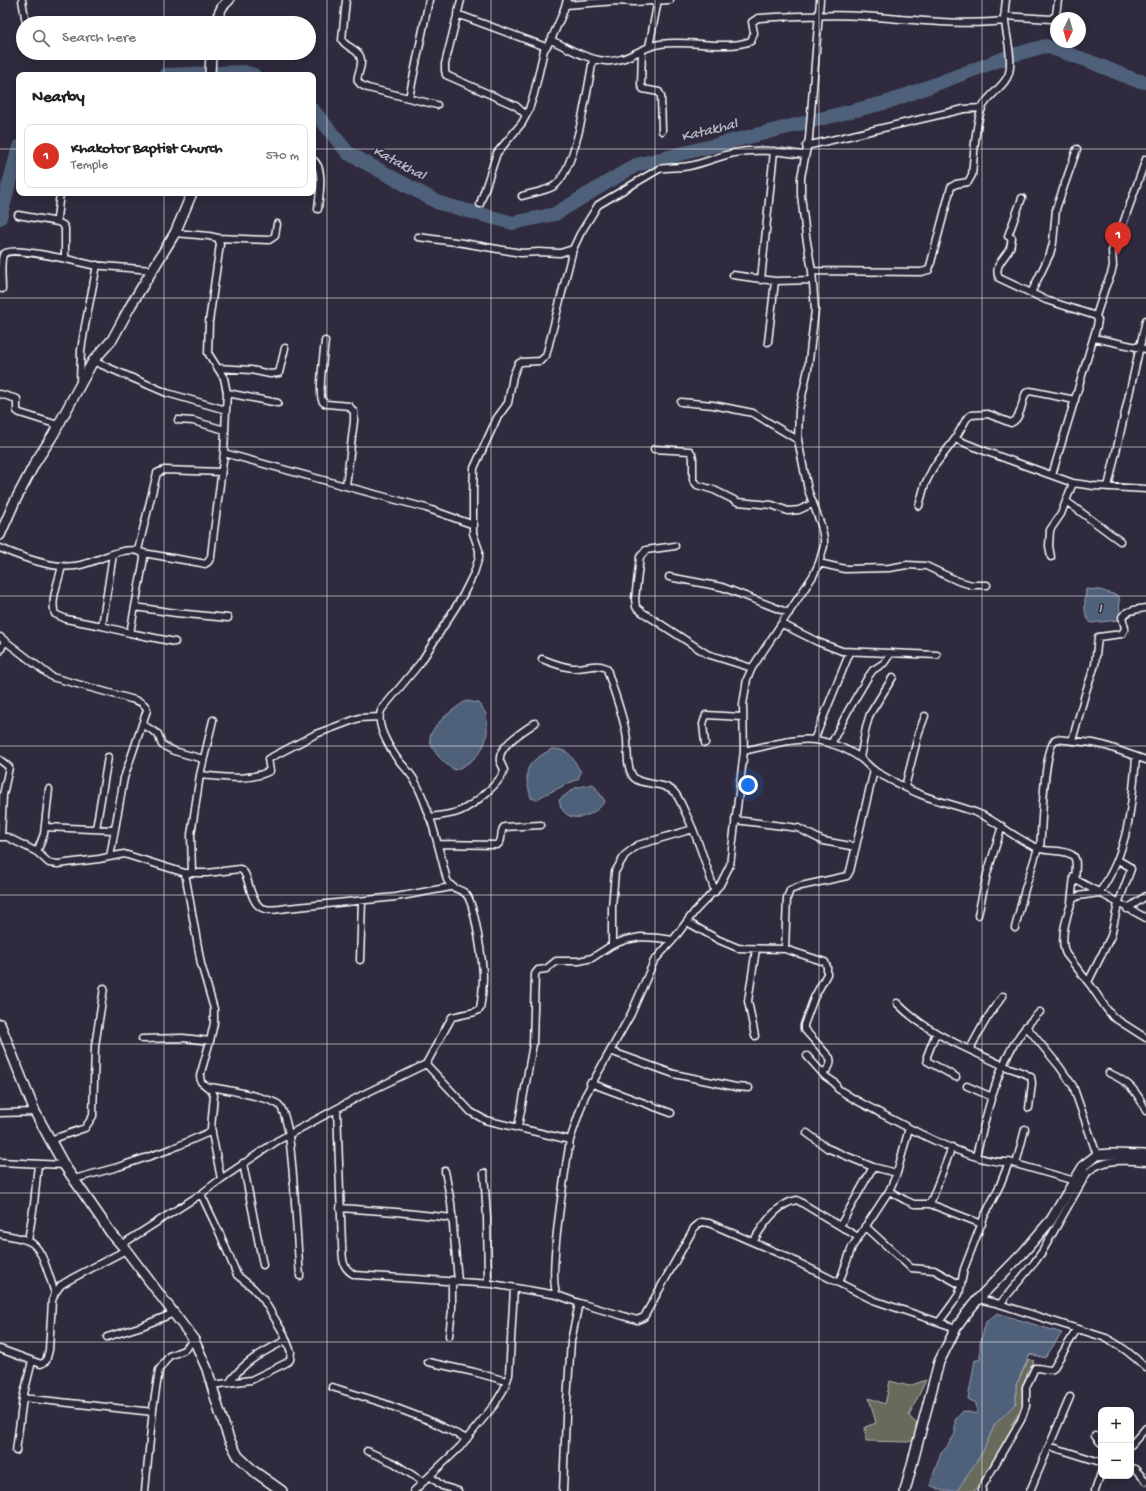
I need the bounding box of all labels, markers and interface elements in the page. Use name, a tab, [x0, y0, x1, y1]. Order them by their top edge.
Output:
north arrow	[1050, 12, 1086, 48]
search box	[16, 16, 316, 60]
icon: search	[30, 27, 52, 49]
text: Search here	[62, 29, 136, 47]
text: Nearby	[32, 88, 85, 108]
water label: Katakhal	[679, 115, 741, 147]
text: Khakotor Baptist Church	[71, 140, 223, 158]
water label: Katakhal	[369, 142, 430, 186]
text: 1	[43, 149, 49, 164]
text: 570 m	[266, 149, 299, 164]
text: Temple	[71, 158, 108, 173]
pin: 1	[1105, 222, 1131, 255]
water label: I	[1098, 600, 1103, 618]
your location	[738, 775, 758, 795]
map controls	[1098, 1407, 1134, 1479]
button: +	[1098, 1407, 1134, 1443]
button: −	[1098, 1443, 1134, 1479]

